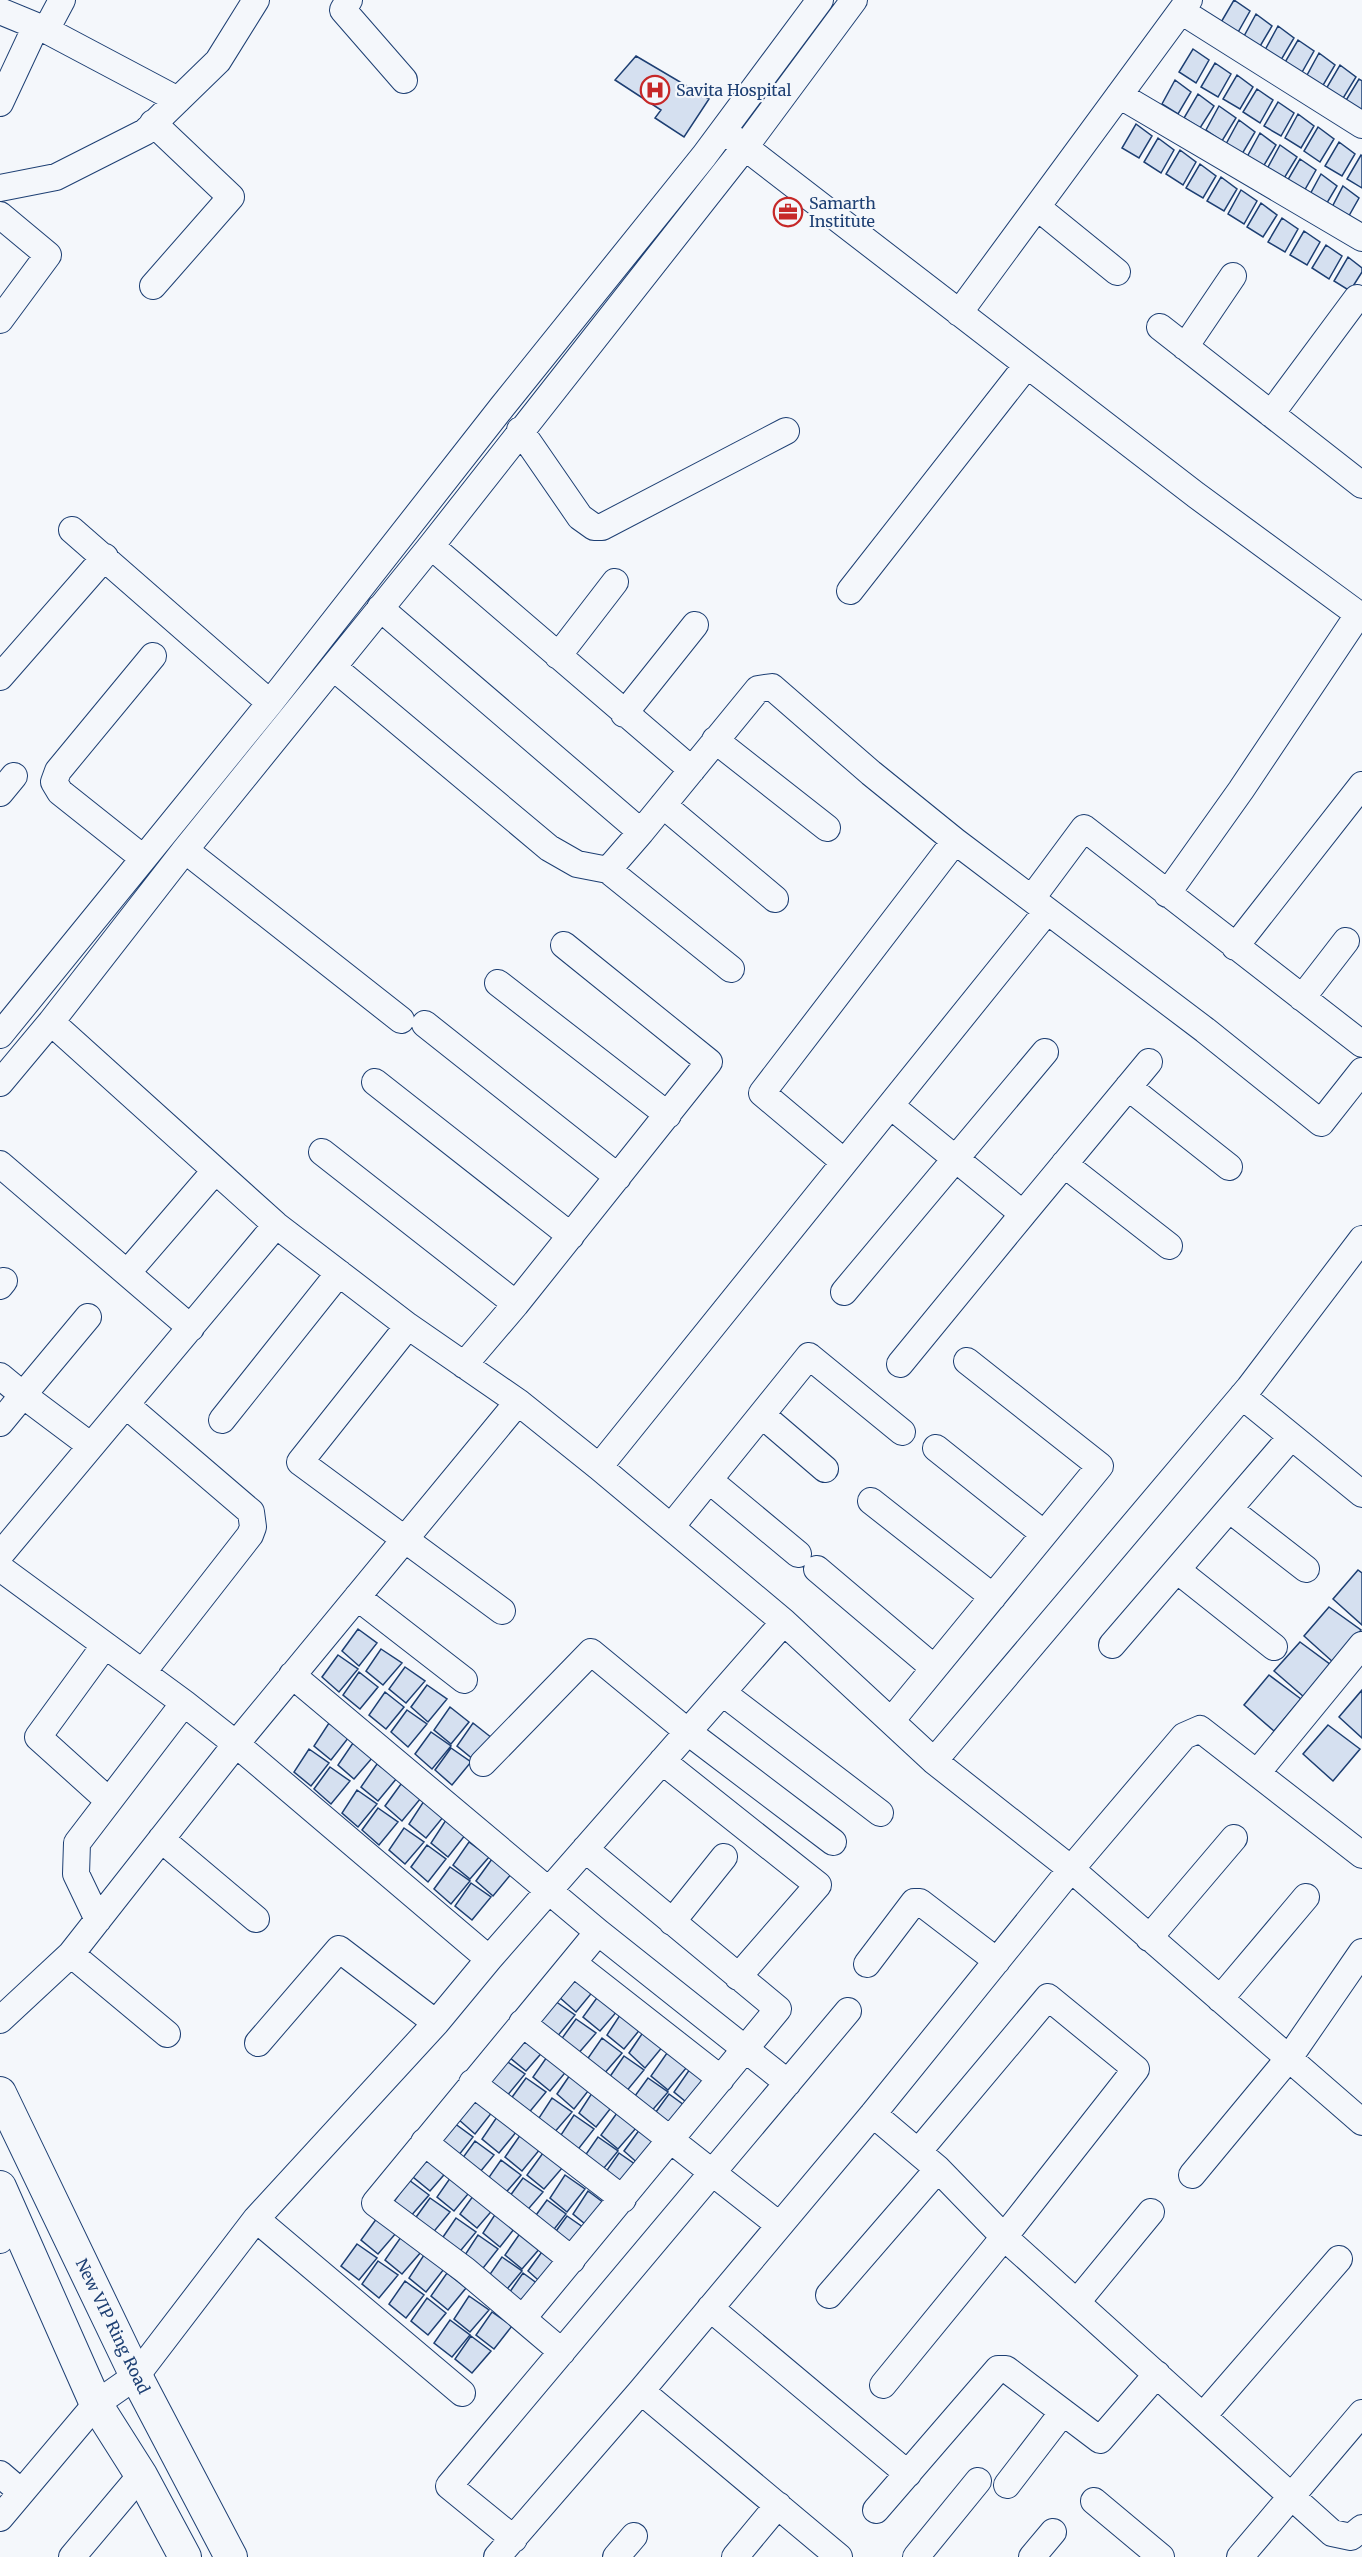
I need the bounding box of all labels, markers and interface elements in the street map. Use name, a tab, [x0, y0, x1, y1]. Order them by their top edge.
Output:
hospital icon: Savita Hospital	[639, 74, 671, 106]
place label: Savita Hospital	[676, 80, 791, 100]
place label: Samarth Institute	[809, 193, 876, 231]
office icon: Samarth Institute	[772, 196, 804, 228]
street label: New VIP Ring Road	[72, 2255, 155, 2397]

